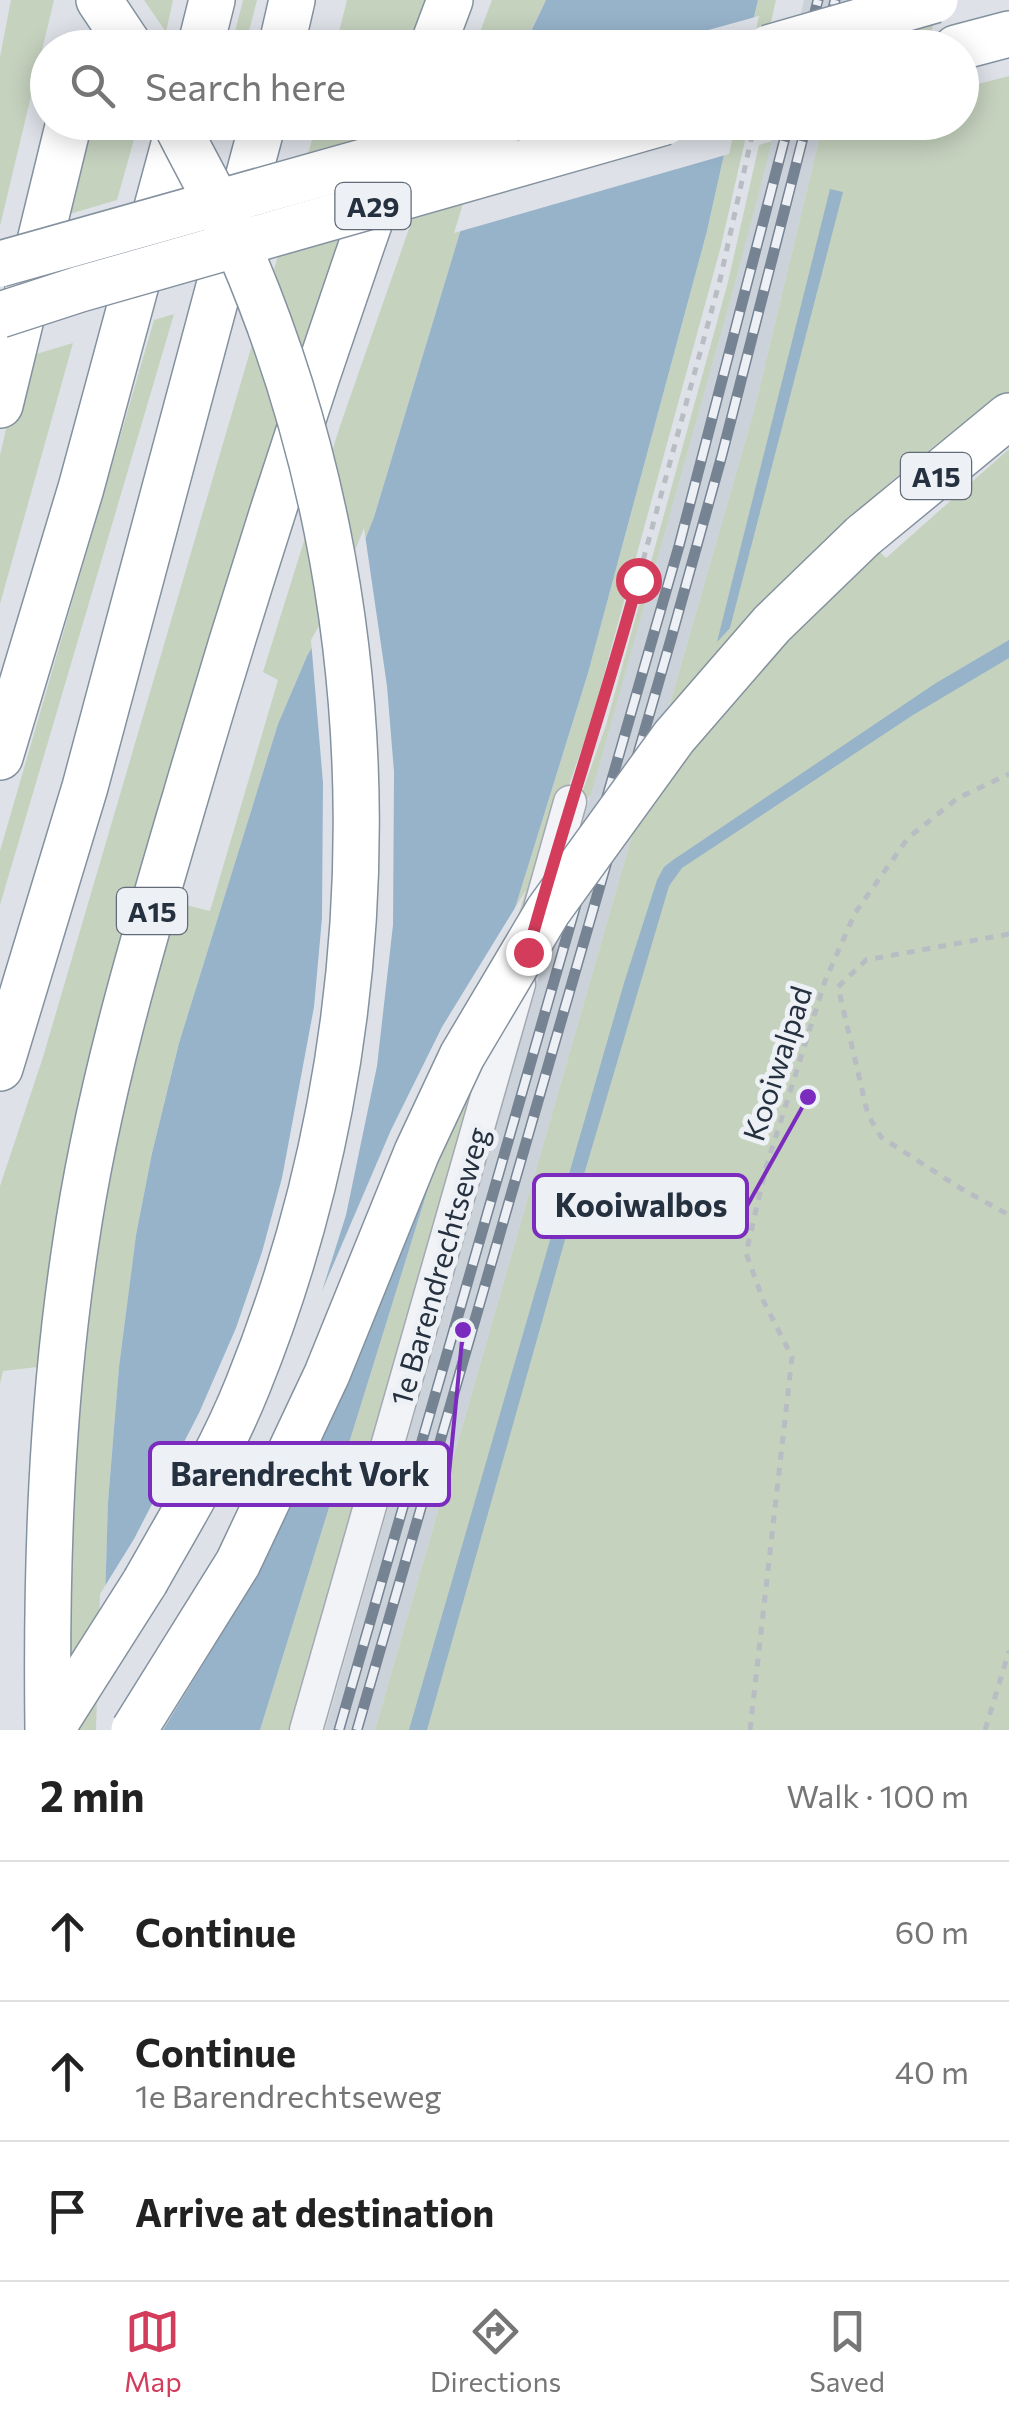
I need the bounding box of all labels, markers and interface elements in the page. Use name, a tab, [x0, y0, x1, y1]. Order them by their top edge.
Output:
search box	[30, 30, 979, 140]
icon: search	[65, 58, 120, 113]
text: Search here	[145, 62, 346, 109]
road number: A29	[336, 183, 410, 229]
road number: A15	[901, 453, 971, 499]
route start	[616, 558, 662, 604]
road number: A15	[117, 888, 187, 934]
route end	[506, 930, 552, 976]
street label: Kooiwalpad	[734, 981, 818, 1145]
street label: 1e Barendrechtseweg	[381, 1123, 495, 1409]
callout: Kooiwalbos	[534, 1175, 747, 1237]
text: Kooiwalbos	[555, 1184, 727, 1224]
callout: Barendrecht Vork	[150, 1443, 449, 1505]
text: Barendrecht Vork	[170, 1453, 430, 1493]
text: 2 min	[40, 1769, 145, 1821]
text: Walk · 100 m	[787, 1775, 969, 1815]
icon: ahead	[40, 1904, 95, 1959]
text: Continue	[135, 1908, 296, 1955]
text: 60 m	[895, 1911, 969, 1951]
text: Continue	[135, 2028, 296, 2075]
icon: ahead	[40, 2044, 95, 2099]
text: 40 m	[895, 2051, 969, 2091]
text: 1e Barendrechtseweg	[135, 2075, 442, 2115]
icon: arrive	[40, 2184, 95, 2239]
text: Arrive at destination	[135, 2188, 494, 2235]
tab: Map	[124, 2304, 182, 2398]
tab: Directions	[430, 2304, 561, 2398]
tab: Saved	[809, 2304, 885, 2398]

